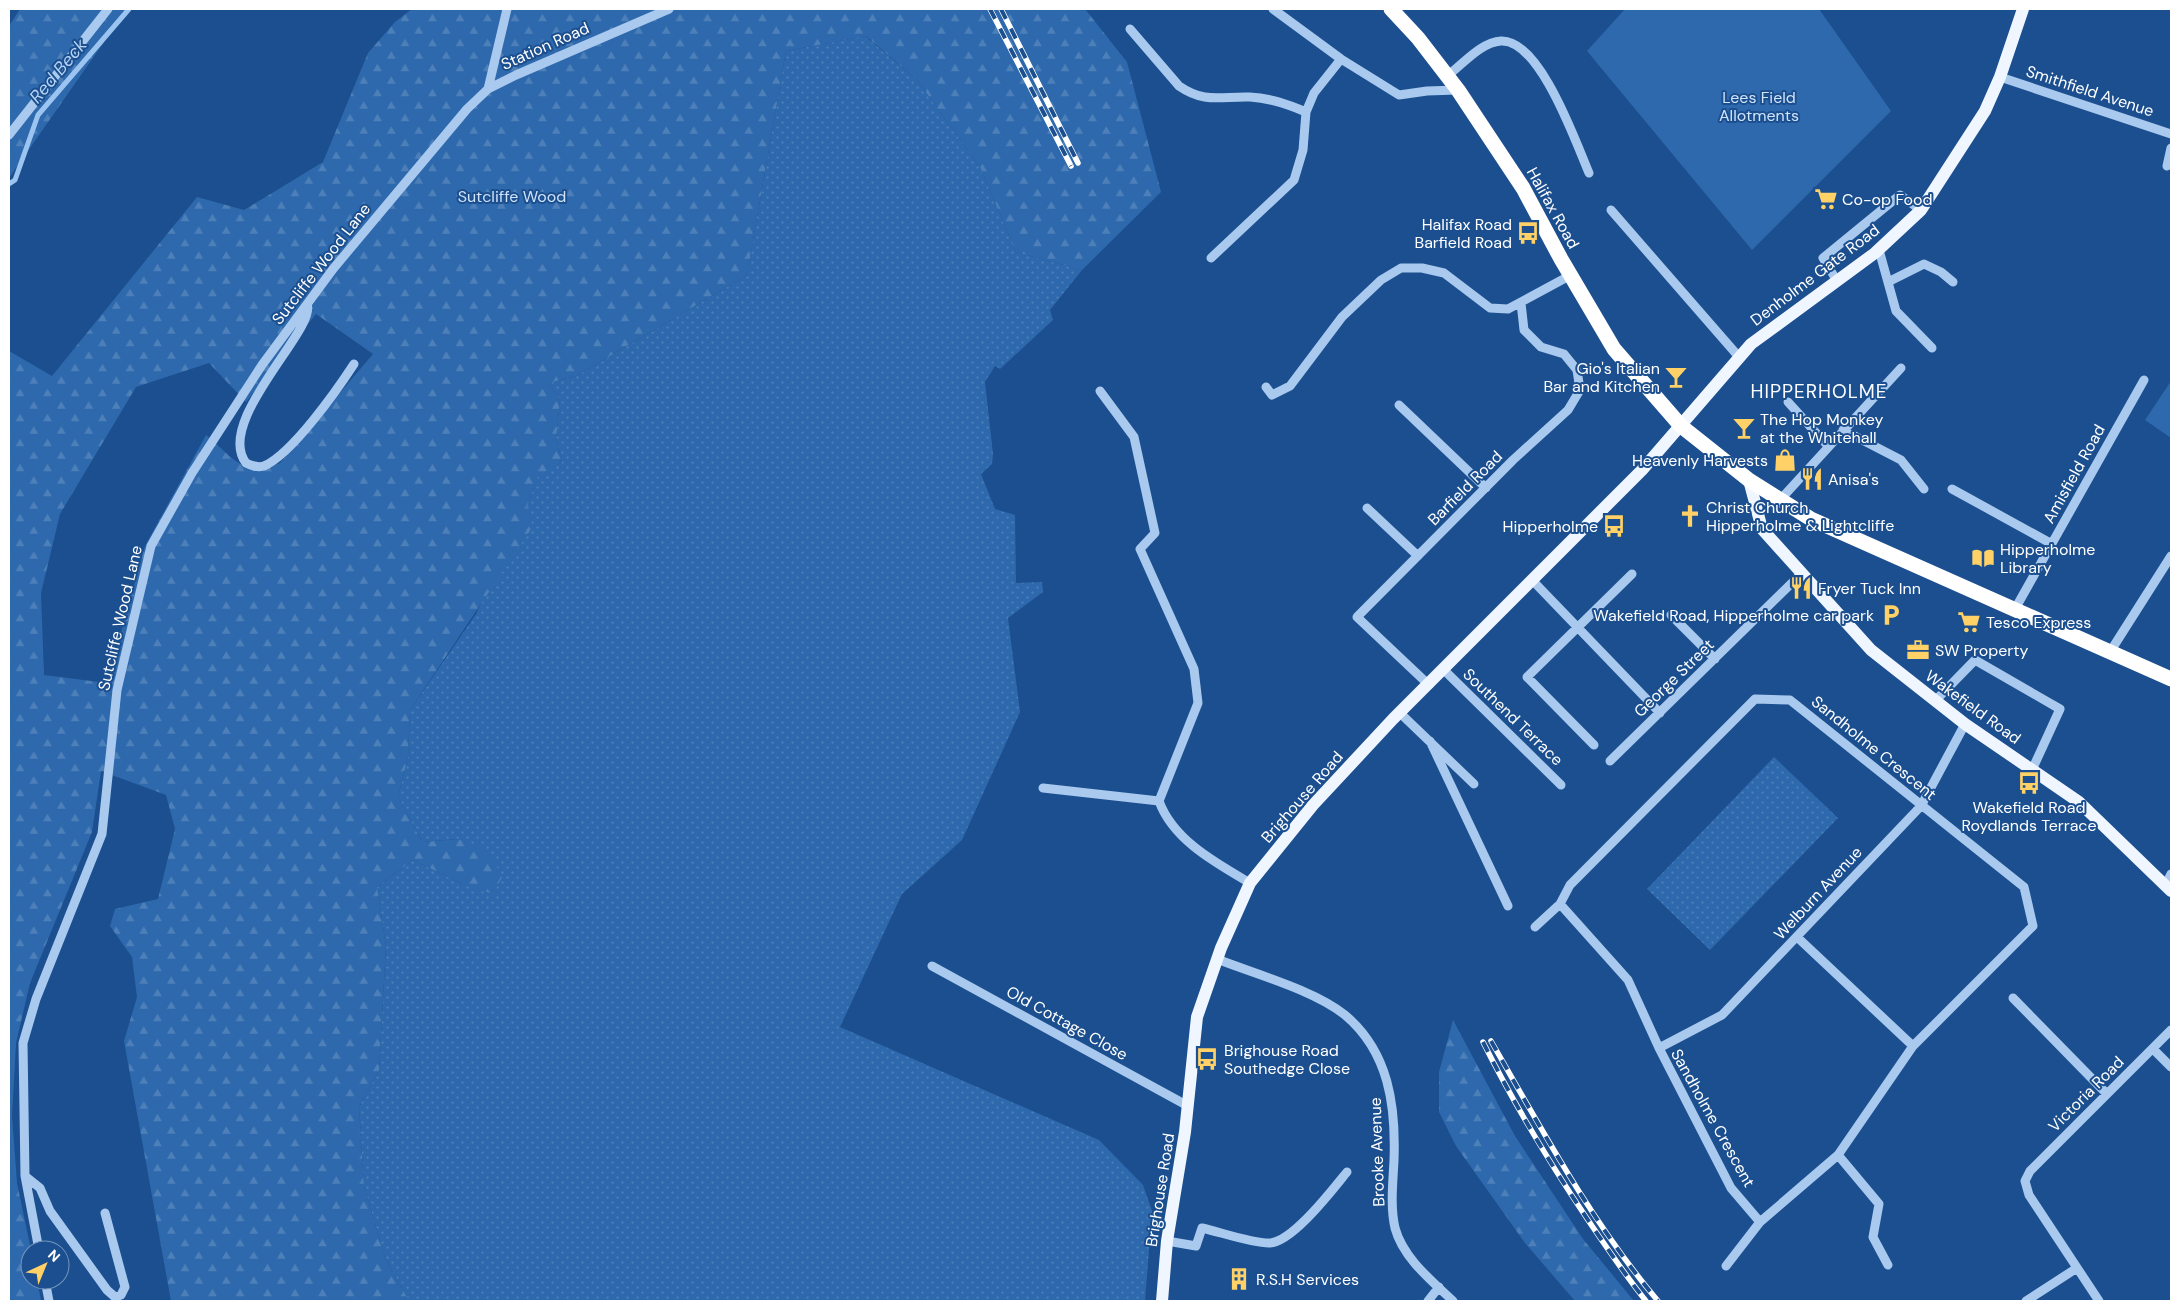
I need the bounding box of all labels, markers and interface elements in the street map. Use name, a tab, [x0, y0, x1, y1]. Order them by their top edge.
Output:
street label: Station Road	[498, 17, 592, 75]
water label: Red Beck	[24, 33, 93, 108]
street label: Smithfield Avenue	[2023, 60, 2157, 122]
park label: Lees Field Allotments	[1719, 87, 1799, 126]
street label: Halifax Road	[1522, 163, 1584, 253]
park label: Sutcliffe Wood	[458, 186, 566, 207]
supermarket icon: Co-op Food	[1813, 186, 1839, 212]
place label: Co-op Food	[1842, 189, 1933, 210]
street label: Sutcliffe Wood Lane	[267, 199, 375, 329]
place label: Halifax Road Barfield Road	[1415, 214, 1512, 253]
bus stop icon: Halifax Road Barfield Road	[1515, 220, 1541, 246]
street label: Denholme Gate Road	[1746, 220, 1884, 330]
place label: Gio's Italian Bar and Kitchen	[1543, 358, 1660, 397]
bar icon: Gio's Italian Bar and Kitchen	[1663, 364, 1689, 390]
district label: HIPPERHOLME	[1751, 379, 1887, 404]
place label: The Hop Monkey at the Whitehall	[1760, 409, 1884, 448]
bar icon: The Hop Monkey at the Whitehall	[1731, 415, 1757, 441]
street label: Amisfield Road	[2038, 421, 2110, 527]
street label: Barfield Road	[1423, 446, 1507, 530]
shop icon: Heavenly Harvests	[1772, 447, 1798, 473]
place label: Heavenly Harvests	[1632, 450, 1768, 471]
restaurant icon: Anisa's	[1799, 466, 1825, 492]
place label: Anisa's	[1828, 469, 1879, 490]
place label: Christ Church Hipperholme & Lightcliffe	[1706, 497, 1894, 536]
church icon: Christ Church Hipperholme & Lightcliffe	[1677, 503, 1703, 529]
bus stop icon: Hipperholme	[1601, 513, 1627, 539]
place label: Hipperholme	[1503, 516, 1598, 537]
place label: Hipperholme Library	[2000, 539, 2095, 578]
street label: Sutcliffe Wood Lane	[93, 543, 147, 693]
library icon: Hipperholme Library	[1970, 545, 1996, 571]
restaurant icon: Fryer Tuck Inn	[1788, 575, 1814, 601]
place label: Fryer Tuck Inn	[1818, 578, 1921, 599]
parking icon: Wakefield Road, Hipperholme car park	[1878, 602, 1904, 628]
place label: Wakefield Road, Hipperholme car park	[1593, 605, 1874, 626]
supermarket icon: Tesco Express	[1956, 609, 1982, 635]
place label: Tesco Express	[1986, 612, 2091, 633]
street label: George Street	[1629, 634, 1719, 722]
office icon: SW Property	[1905, 637, 1931, 663]
place label: SW Property	[1935, 640, 2028, 661]
street label: Southend Terrace	[1458, 664, 1568, 770]
street label: Wakefield Road	[1921, 665, 2025, 749]
street label: Sandholme Crescent	[1807, 691, 1941, 805]
street label: Brighouse Road	[1256, 747, 1348, 847]
bus stop icon: Wakefield Road Roydlands Terrace	[2016, 770, 2042, 796]
place label: Wakefield Road Roydlands Terrace	[1961, 797, 2097, 836]
street label: Welburn Avenue	[1769, 842, 1867, 944]
street label: Old Cottage Close	[1003, 981, 1131, 1065]
place label: Brighouse Road Southedge Close	[1224, 1040, 1350, 1079]
street label: Sandholme Crescent	[1666, 1045, 1760, 1191]
bus stop icon: Brighouse Road Southedge Close	[1194, 1046, 1220, 1072]
street label: Victoria Road	[2044, 1052, 2128, 1136]
street label: Brooke Avenue	[1365, 1097, 1389, 1207]
street label: Brighouse Road	[1141, 1132, 1179, 1248]
north arrow	[20, 1240, 70, 1290]
text: N	[44, 1246, 64, 1266]
building icon: R.S.H Services	[1226, 1266, 1252, 1292]
place label: R.S.H Services	[1256, 1269, 1359, 1290]

